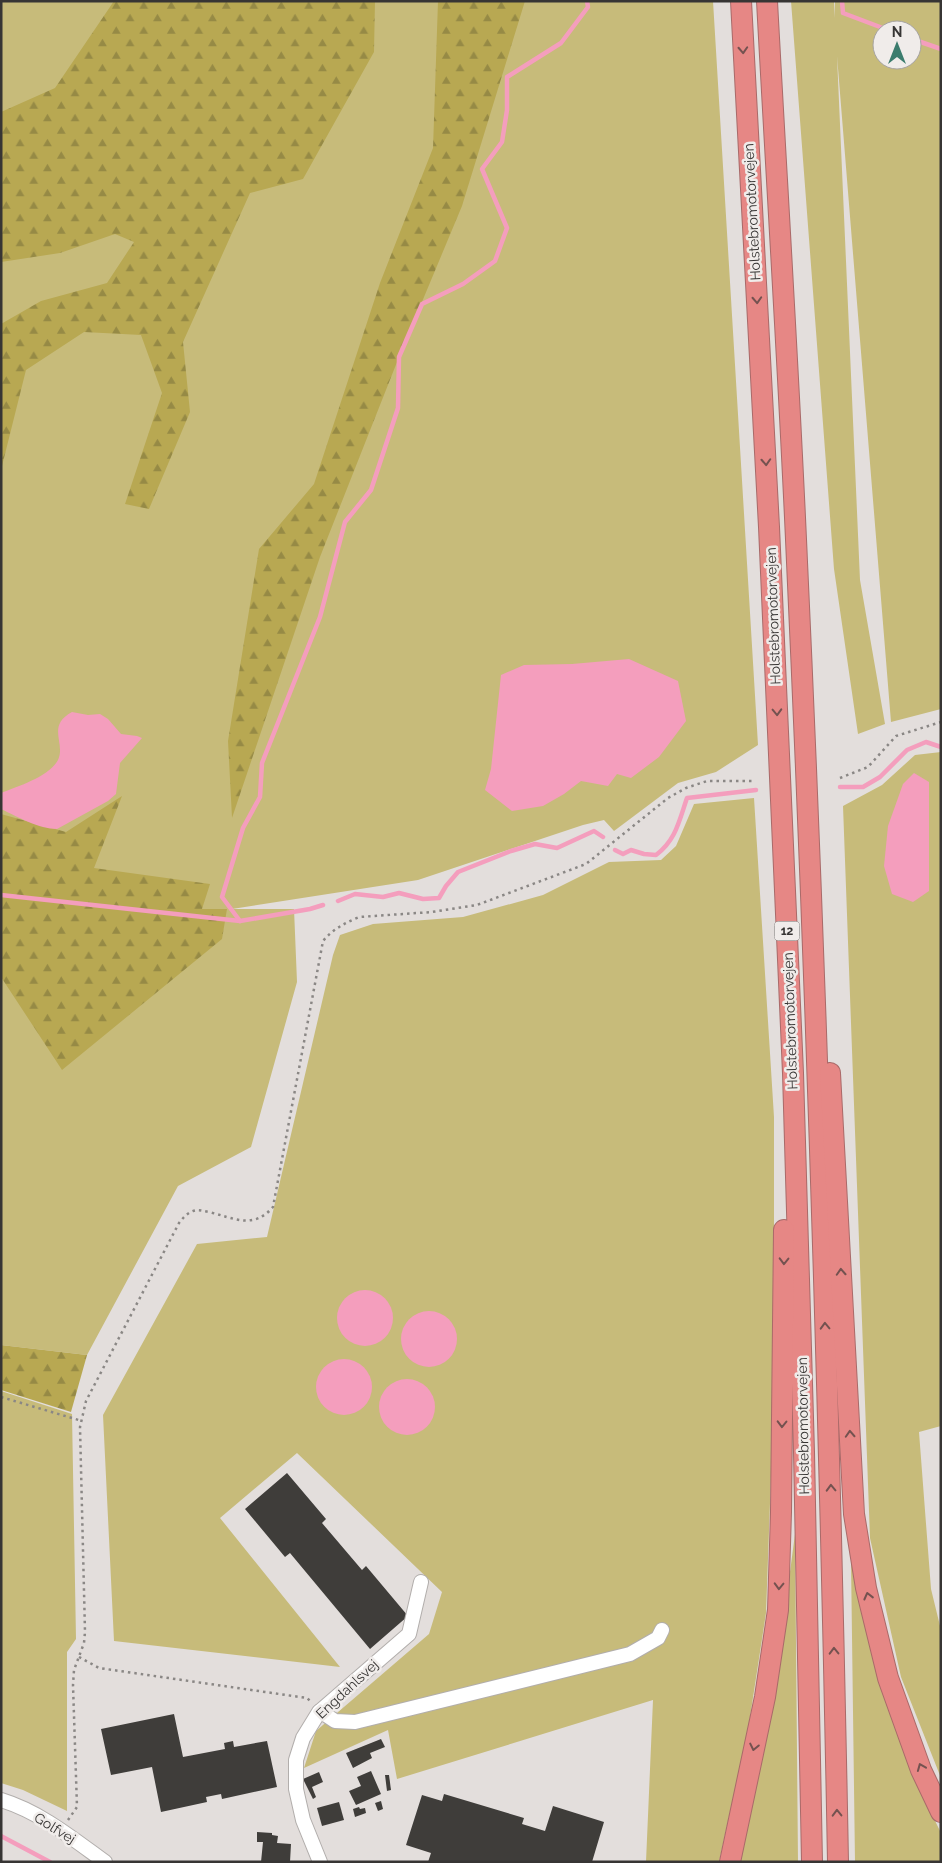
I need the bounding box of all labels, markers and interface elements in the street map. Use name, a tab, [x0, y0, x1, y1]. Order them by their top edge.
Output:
north arrow	[872, 20, 922, 70]
text: N	[892, 24, 902, 40]
one-way arrow	[738, 46, 749, 54]
street label: Holstebromotorvejen	[740, 143, 764, 281]
one-way arrow	[752, 296, 762, 304]
one-way arrow	[760, 458, 771, 466]
street label: Holstebromotorvejen	[763, 547, 783, 685]
one-way arrow	[772, 708, 783, 716]
road number: 12	[774, 921, 800, 940]
street label: Holstebromotorvejen	[780, 952, 800, 1090]
one-way arrow	[779, 1258, 789, 1266]
one-way arrow	[836, 1268, 847, 1276]
one-way arrow	[820, 1321, 831, 1329]
street label: Holstebromotorvejen	[794, 1357, 812, 1495]
one-way arrow	[777, 1420, 787, 1428]
one-way arrow	[844, 1430, 855, 1438]
one-way arrow	[825, 1484, 836, 1492]
one-way arrow	[773, 1583, 784, 1591]
one-way arrow	[863, 1591, 874, 1600]
one-way arrow	[829, 1646, 839, 1654]
street label: Engdahlsvej	[313, 1656, 381, 1722]
one-way arrow	[750, 1742, 760, 1751]
one-way arrow	[917, 1763, 927, 1772]
street label: Golfvej	[32, 1809, 78, 1847]
one-way arrow	[832, 1809, 842, 1816]

